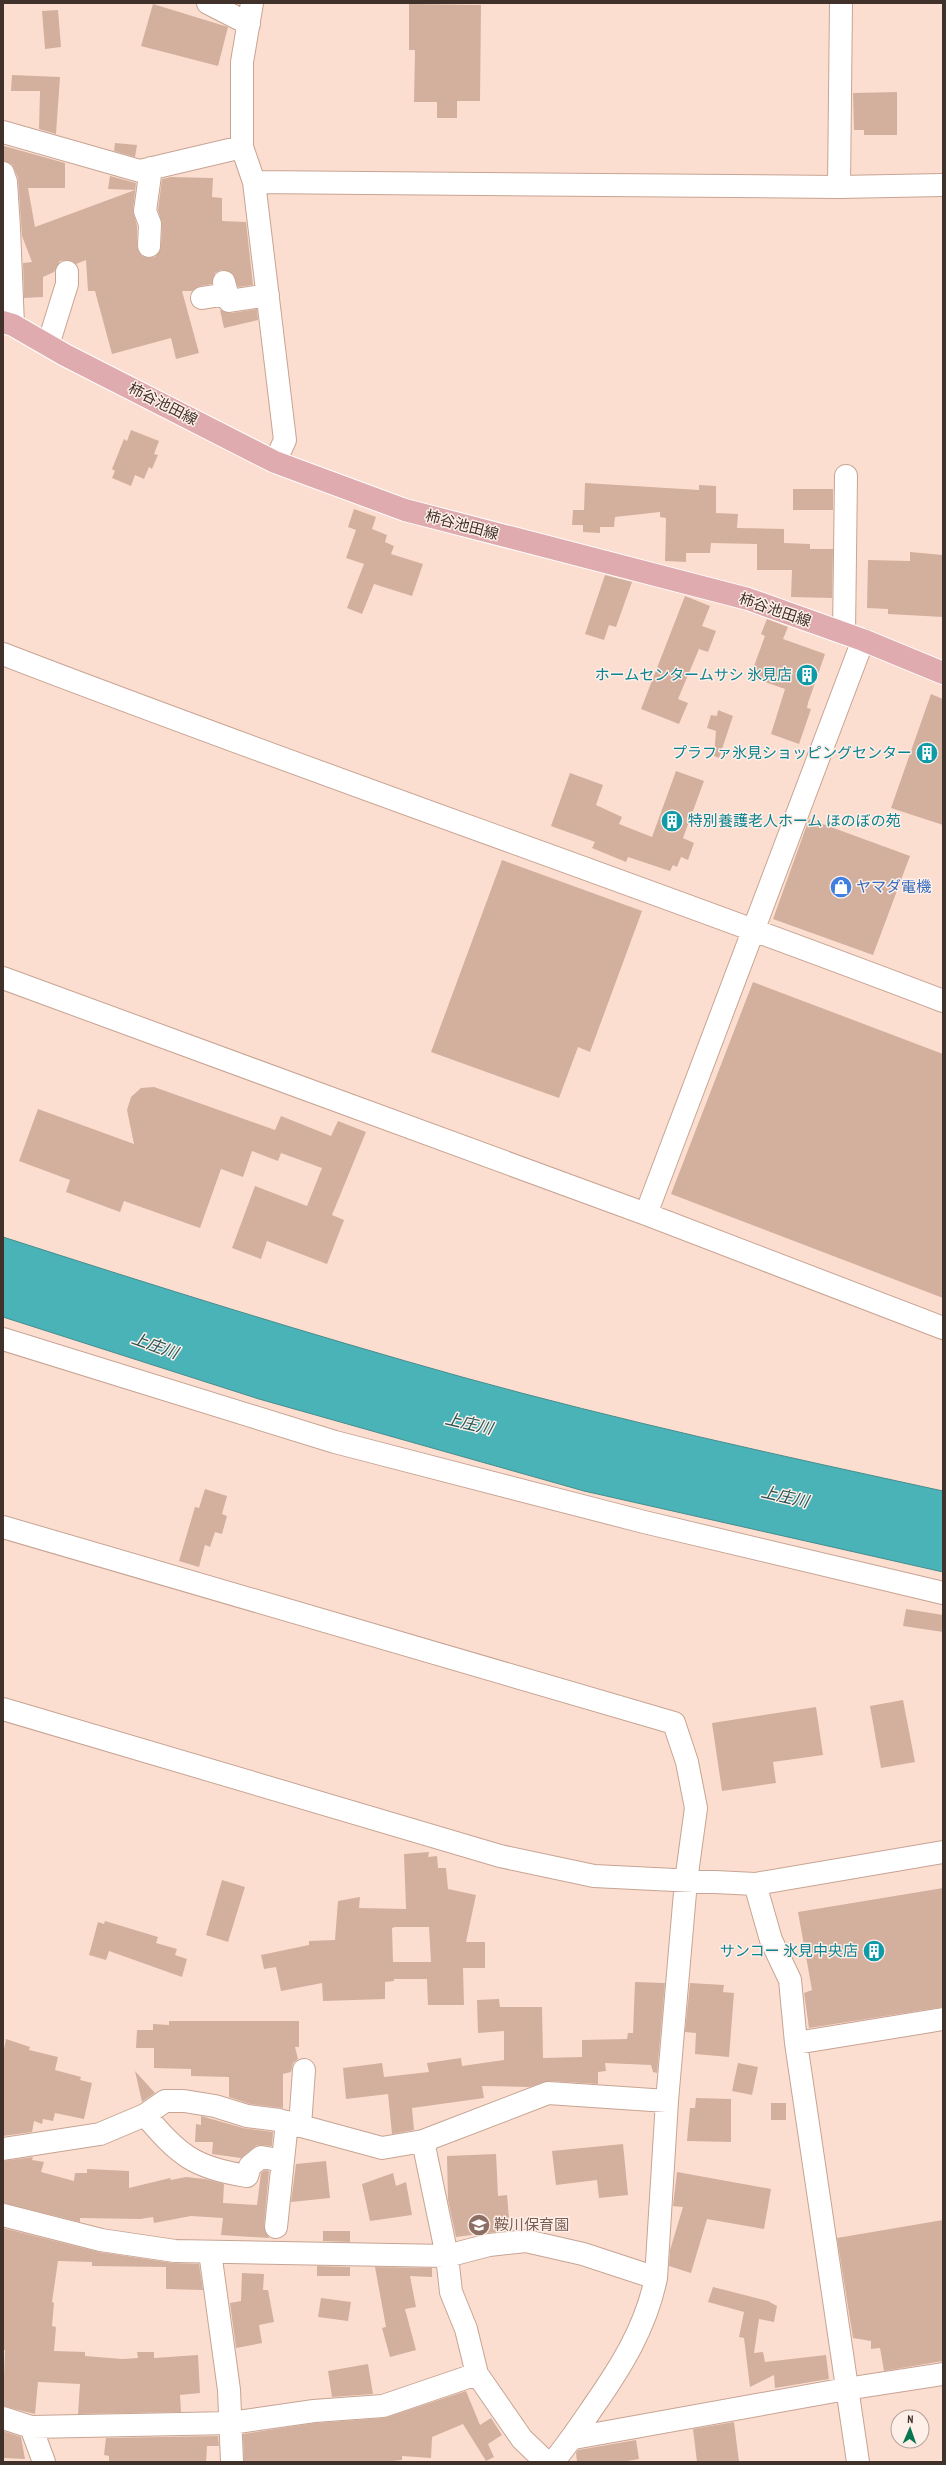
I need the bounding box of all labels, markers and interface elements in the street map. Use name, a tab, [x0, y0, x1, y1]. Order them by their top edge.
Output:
street label: 柿谷池田線	[125, 378, 201, 429]
street label: 柿谷池田線	[423, 506, 501, 543]
street label: 柿谷池田線	[737, 588, 814, 631]
building icon: ホームセンタームサシ 氷見店	[794, 662, 820, 688]
place label: ホームセンタームサシ 氷見店	[595, 665, 792, 684]
building icon: プラファ氷見ショッピングセンター	[914, 740, 940, 766]
place label: プラファ氷見ショッピングセンター	[672, 743, 912, 762]
building icon: 特別養護老人ホーム ほのぼの苑	[659, 808, 685, 834]
place label: 特別養護老人ホーム ほのぼの苑	[688, 811, 901, 830]
shop icon: ヤマダ電機	[828, 874, 854, 900]
place label: ヤマダ電機	[856, 877, 931, 896]
water label: 上庄川	[129, 1327, 183, 1363]
water label: 上庄川	[443, 1408, 497, 1439]
water label: 上庄川	[759, 1481, 813, 1512]
building icon: サンコー 氷見中央店	[861, 1938, 887, 1964]
place label: サンコー 氷見中央店	[720, 1941, 858, 1960]
school or university icon: 鞍川保育園	[466, 2212, 492, 2238]
place label: 鞍川保育園	[494, 2215, 569, 2234]
north arrow	[890, 2409, 930, 2449]
text: N	[907, 2412, 914, 2426]

